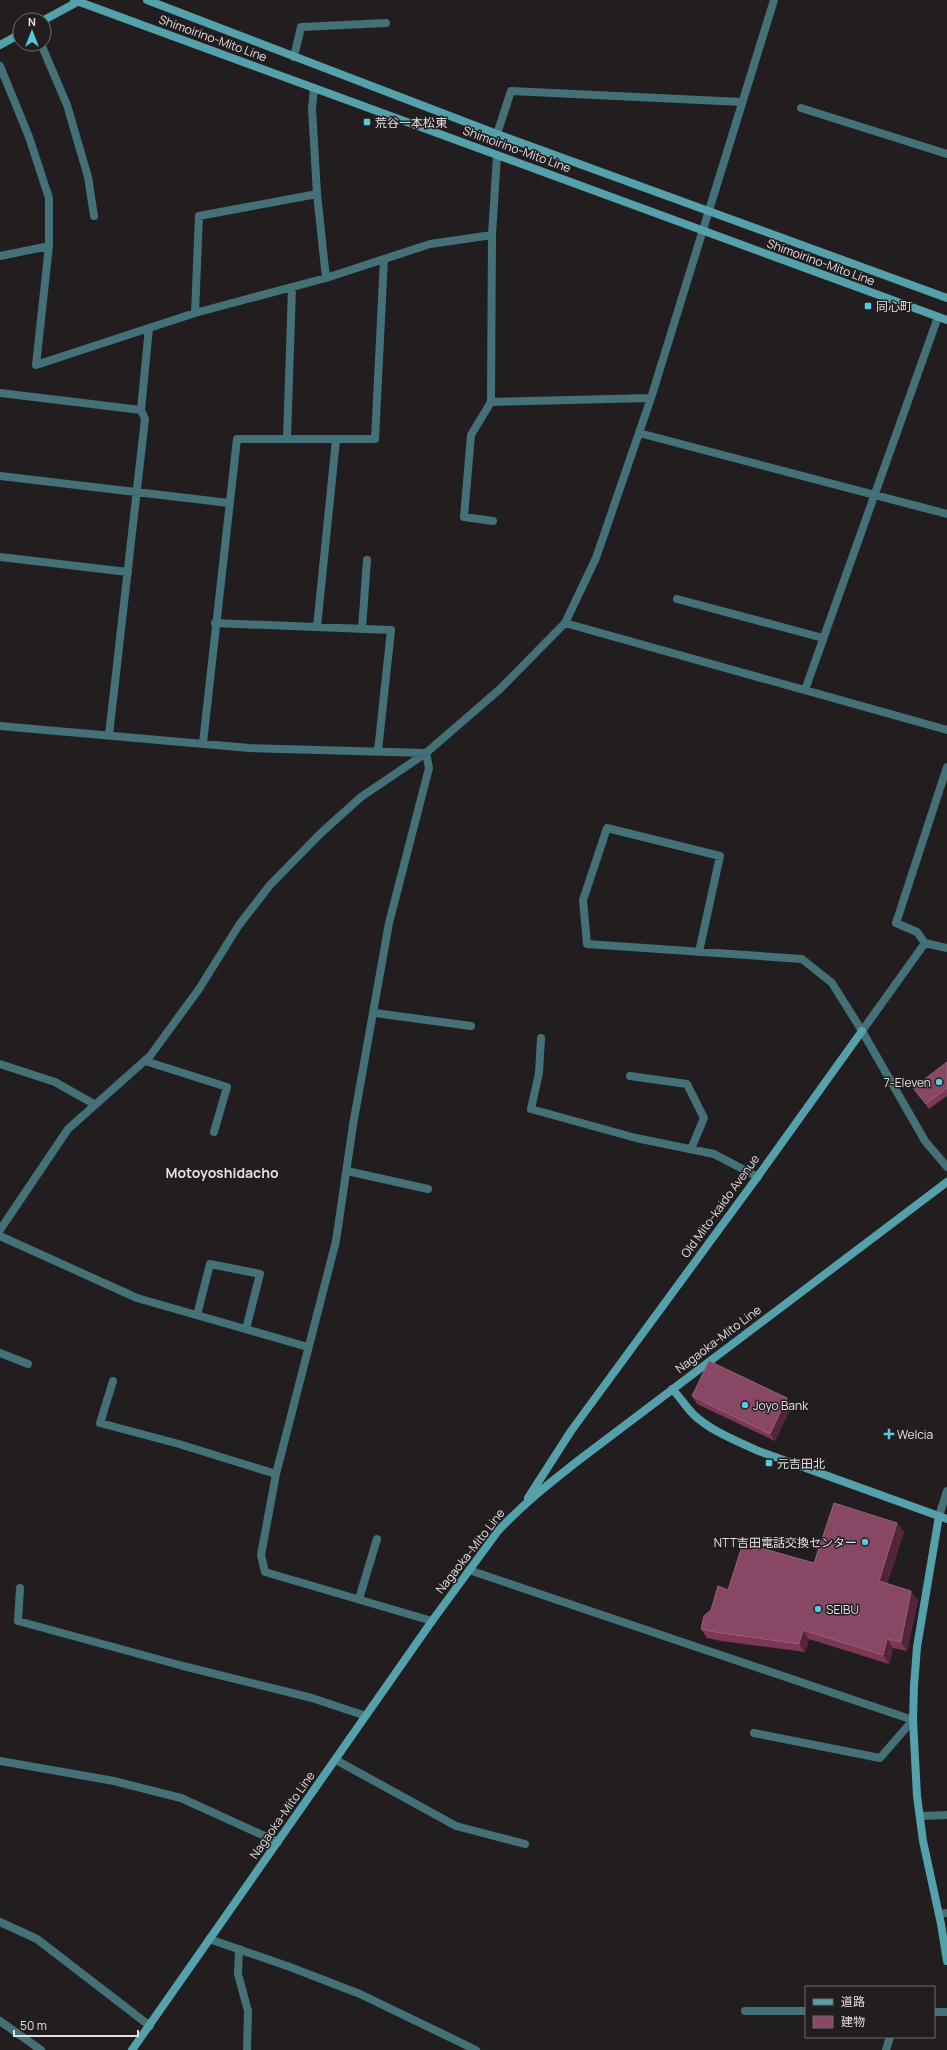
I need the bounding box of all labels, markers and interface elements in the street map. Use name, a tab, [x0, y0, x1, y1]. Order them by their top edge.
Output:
street label: Shimoirino-Mito Line	[157, 11, 269, 65]
north arrow	[12, 12, 52, 52]
text: N	[28, 14, 36, 29]
place label: 荒谷一本松東	[375, 114, 447, 131]
marker: 荒谷一本松東	[362, 117, 372, 127]
street label: Shimoirino-Mito Line	[461, 122, 573, 176]
street label: Shimoirino-Mito Line	[765, 235, 877, 289]
place label: 同心町	[876, 298, 912, 315]
marker: 同心町	[863, 301, 873, 311]
place label: 7-Eleven	[884, 1074, 931, 1091]
marker: 7-Eleven	[934, 1077, 944, 1087]
street label: Old Mito-kaido Avenue	[677, 1151, 763, 1261]
district label: Motoyoshidacho	[165, 1163, 279, 1182]
street label: Nagaoka-Mito Line	[672, 1301, 764, 1377]
place label: Joyo Bank	[753, 1397, 809, 1414]
marker: Joyo Bank	[740, 1400, 750, 1410]
place label: Welcia	[897, 1426, 933, 1443]
marker: Welcia	[884, 1429, 894, 1439]
place label: 元吉田北	[777, 1455, 825, 1472]
marker: 元吉田北	[764, 1458, 774, 1468]
street label: Nagaoka-Mito Line	[431, 1505, 509, 1597]
place label: NTT吉田電話交換センター	[714, 1534, 857, 1551]
marker: NTT吉田電話交換センター	[860, 1537, 870, 1547]
place label: SEIBU	[826, 1601, 859, 1618]
marker: SEIBU	[813, 1604, 823, 1614]
street label: Nagaoka-Mito Line	[245, 1768, 319, 1862]
legend	[805, 1986, 935, 2038]
text: 道路	[841, 1993, 865, 2010]
scale bar	[14, 2012, 138, 2038]
text: 建物	[841, 2013, 865, 2030]
text: 50 m	[20, 2017, 47, 2034]

